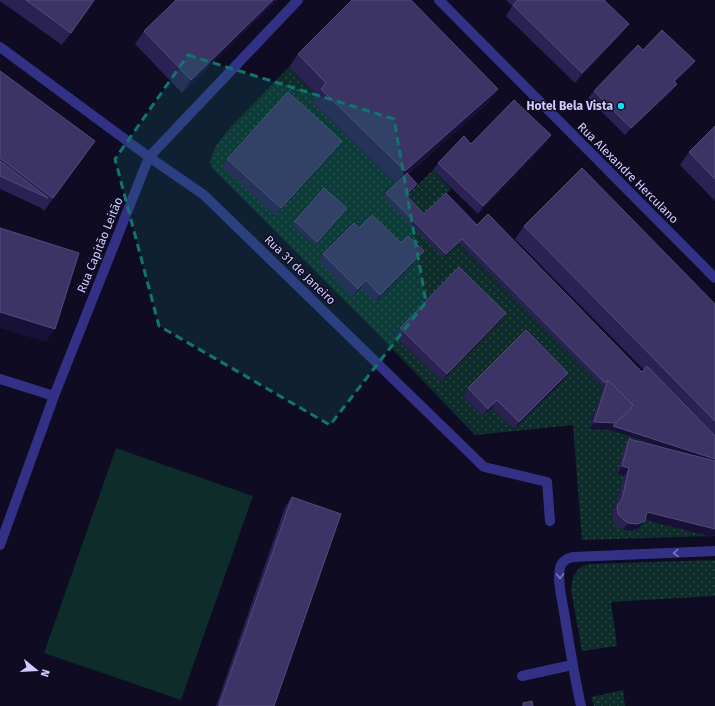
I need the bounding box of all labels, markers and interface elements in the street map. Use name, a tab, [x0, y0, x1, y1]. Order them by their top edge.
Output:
place label: Hotel Bela Vista	[527, 99, 613, 113]
marker: Hotel Bela Vista	[616, 101, 626, 111]
street label: Rua Alexandre Herculano	[575, 120, 681, 226]
street label: Rua Capitão Leitão	[74, 195, 126, 295]
street label: Rua 31 de Janeiro	[262, 233, 338, 307]
one-way arrow	[673, 548, 679, 557]
one-way arrow	[556, 573, 564, 579]
north arrow	[16, 650, 56, 690]
text: N	[38, 667, 52, 678]

